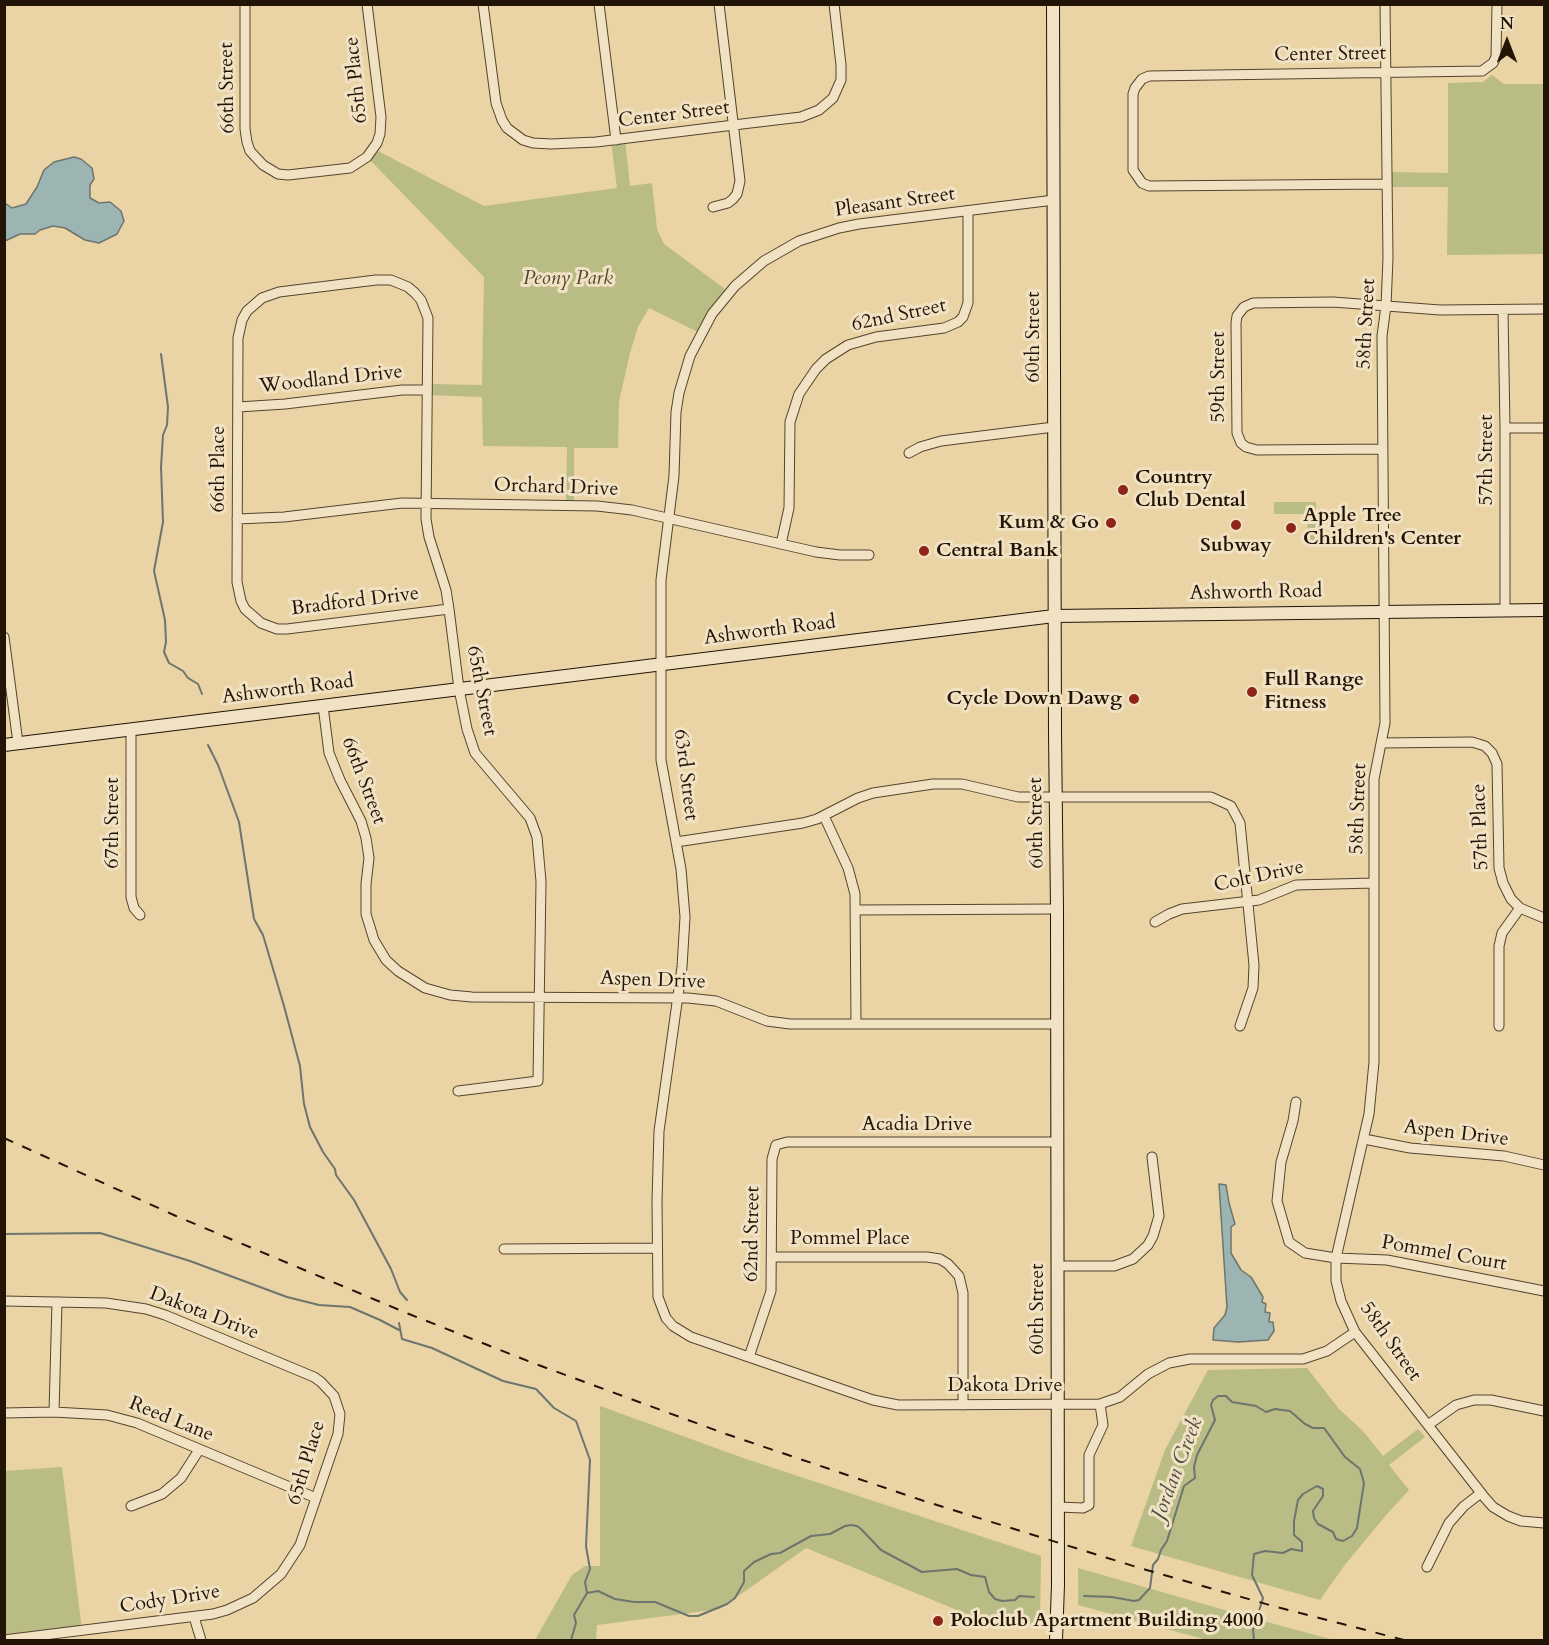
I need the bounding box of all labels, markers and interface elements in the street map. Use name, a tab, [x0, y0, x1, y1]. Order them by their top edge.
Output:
north arrow	[1477, 12, 1537, 72]
text: N	[1500, 13, 1514, 35]
street label: 65th Place	[341, 36, 373, 124]
street label: 66th Street	[215, 42, 241, 134]
street label: Center Street	[1274, 42, 1386, 68]
street label: Center Street	[617, 96, 731, 134]
street label: Pleasant Street	[833, 183, 957, 223]
park label: Peony Park	[523, 267, 613, 291]
street label: 58th Street	[1353, 278, 1381, 370]
street label: 60th Street	[1022, 291, 1046, 383]
street label: 62nd Street	[850, 294, 948, 338]
street label: 59th Street	[1207, 331, 1231, 423]
street label: Woodland Drive	[258, 361, 404, 399]
street label: 57th Street	[1475, 414, 1499, 506]
street label: 66th Place	[207, 426, 231, 512]
place label: Country Club Dental	[1135, 466, 1246, 513]
street label: Orchard Drive	[493, 474, 619, 502]
marker: Country Club Dental	[1116, 483, 1130, 497]
place label: Apple Tree Children's Center	[1303, 504, 1461, 551]
place label: Kum & Go	[998, 511, 1099, 535]
marker: Kum & Go	[1104, 516, 1118, 530]
marker: Subway	[1229, 518, 1243, 532]
marker: Apple Tree Children's Center	[1284, 521, 1298, 535]
place label: Subway	[1200, 534, 1272, 558]
place label: Central Bank	[936, 539, 1058, 563]
marker: Central Bank	[917, 544, 931, 558]
street label: Ashworth Road	[1189, 580, 1323, 606]
street label: Bradford Drive	[290, 582, 420, 622]
street label: Ashworth Road	[703, 611, 837, 651]
street label: 65th Street	[461, 644, 501, 738]
place label: Full Range Fitness	[1264, 668, 1364, 715]
street label: Ashworth Road	[221, 670, 355, 710]
marker: Full Range Fitness	[1245, 685, 1259, 699]
place label: Cycle Down Dawg	[946, 687, 1122, 711]
marker: Cycle Down Dawg	[1127, 692, 1141, 706]
street label: 63rd Street	[667, 728, 703, 822]
street label: 66th Street	[335, 734, 391, 828]
street label: 58th Street	[1345, 763, 1373, 855]
street label: 67th Street	[101, 777, 125, 869]
street label: 60th Street	[1024, 777, 1050, 869]
street label: 57th Place	[1467, 783, 1495, 871]
street label: Colt Drive	[1212, 856, 1306, 898]
street label: Aspen Drive	[600, 967, 706, 995]
street label: Acadia Drive	[862, 1113, 972, 1137]
street label: Aspen Drive	[1402, 1116, 1510, 1152]
street label: 62nd Street	[740, 1186, 766, 1282]
street label: Pommel Place	[790, 1227, 910, 1251]
street label: Pommel Court	[1380, 1231, 1508, 1277]
street label: 60th Street	[1026, 1263, 1050, 1355]
street label: Dakota Drive	[146, 1282, 262, 1346]
street label: 58th Street	[1354, 1298, 1426, 1386]
street label: Dakota Drive	[947, 1374, 1063, 1398]
street label: Reed Lane	[125, 1392, 217, 1448]
water label: Jordan Creek	[1147, 1414, 1209, 1524]
street label: 65th Place	[283, 1418, 331, 1508]
street label: Cody Drive	[118, 1580, 222, 1620]
place label: Poloclub Apartment Building 4000	[950, 1609, 1264, 1633]
marker: Poloclub Apartment Building 4000	[931, 1614, 945, 1628]

